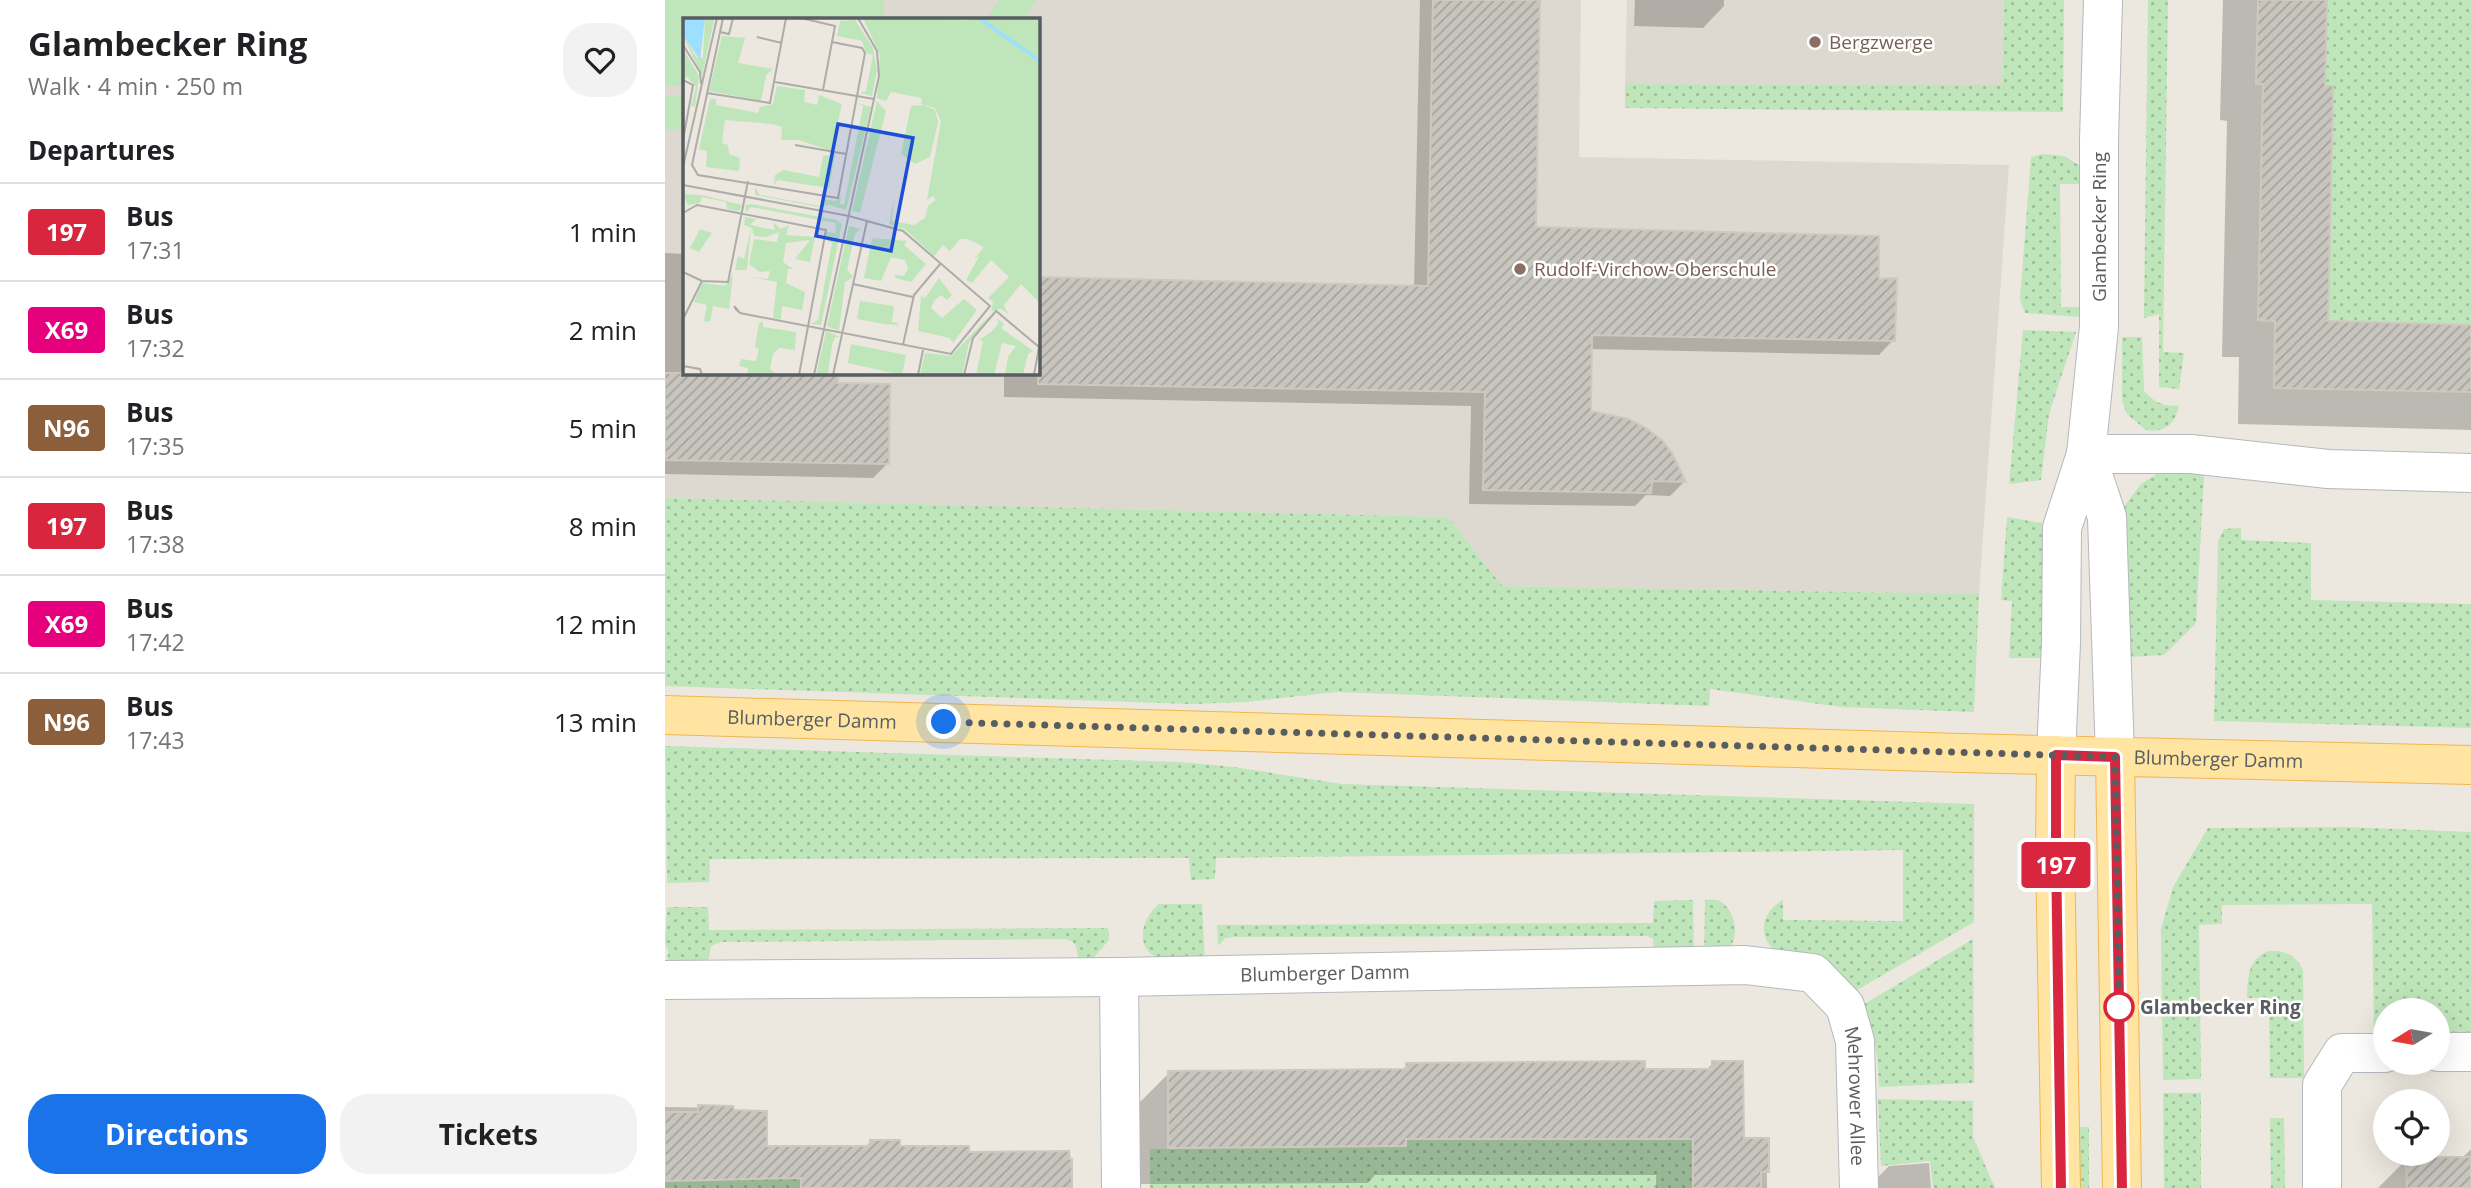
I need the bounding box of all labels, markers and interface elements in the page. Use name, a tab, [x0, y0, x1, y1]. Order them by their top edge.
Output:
inset map	[683, 18, 1039, 374]
text: Glambecker Ring	[28, 21, 307, 66]
button: heart	[563, 23, 637, 97]
place label: Bergzwerge	[1829, 29, 1933, 55]
marker: Bergzwerge	[1807, 34, 1823, 50]
text: Walk · 4 min · 250 m	[28, 70, 243, 102]
text: Departures	[28, 132, 175, 168]
street label: Glambecker Ring	[2086, 152, 2112, 302]
text: Bus	[126, 198, 173, 234]
text: 1 min	[569, 214, 637, 250]
text: 197	[46, 215, 87, 248]
text: 17:31	[126, 234, 185, 266]
place label: Rudolf-Virchow-Oberschule	[1534, 256, 1776, 282]
marker: Rudolf-Virchow-Oberschule	[1512, 261, 1528, 277]
text: Bus	[126, 296, 173, 332]
text: 2 min	[569, 312, 637, 348]
text: X69	[45, 313, 88, 346]
text: 17:32	[126, 332, 185, 364]
text: Bus	[126, 394, 173, 430]
text: 5 min	[569, 410, 637, 446]
text: N96	[43, 411, 90, 444]
text: 17:35	[126, 430, 185, 462]
text: Bus	[126, 492, 173, 528]
text: 8 min	[569, 508, 637, 544]
text: 197	[46, 509, 87, 542]
text: 17:38	[126, 528, 185, 560]
text: Bus	[126, 590, 173, 626]
text: 12 min	[554, 606, 637, 642]
text: X69	[45, 607, 88, 640]
text: 17:42	[126, 626, 185, 658]
text: Bus	[126, 688, 173, 724]
text: 13 min	[554, 704, 637, 740]
street label: Blumberger Damm	[727, 704, 897, 735]
your location	[926, 704, 961, 739]
text: N96	[43, 705, 90, 738]
text: 17:43	[126, 724, 185, 756]
street label: Blumberger Damm	[2133, 744, 2303, 774]
line badge: 197	[2016, 842, 2096, 888]
text: 197	[2035, 848, 2077, 881]
street label: Blumberger Damm	[1240, 958, 1410, 988]
marker: Glambecker Ring	[2104, 992, 2134, 1022]
place label: Glambecker Ring	[2140, 994, 2301, 1020]
north arrow	[2373, 998, 2450, 1074]
map controls	[2373, 998, 2450, 1166]
street label: Mehrower Allee	[1838, 1023, 1871, 1166]
button: locate	[2373, 1089, 2450, 1166]
button: Directions	[28, 1094, 326, 1174]
button: Tickets	[340, 1094, 637, 1174]

